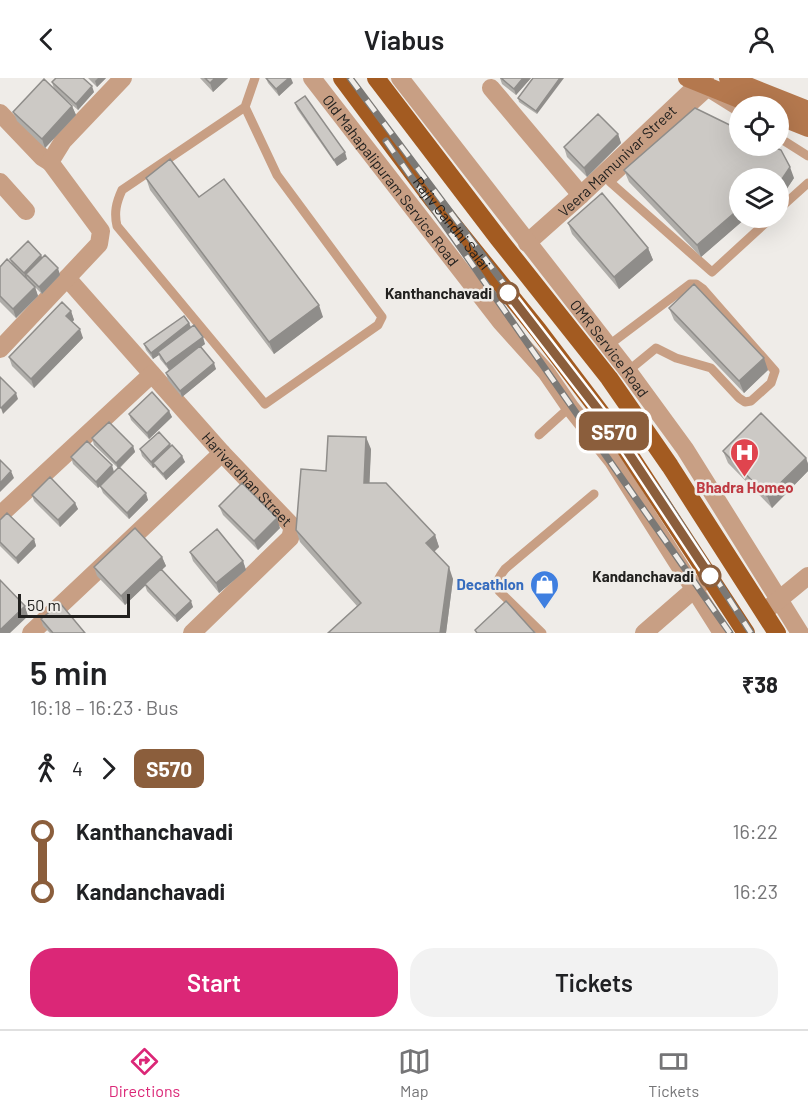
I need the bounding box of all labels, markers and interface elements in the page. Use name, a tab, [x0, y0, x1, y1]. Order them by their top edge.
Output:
icon: back	[30, 23, 63, 56]
text: Viabus	[364, 23, 444, 55]
icon: person	[745, 23, 778, 56]
street label: Old Mahapalipuram Service Road	[319, 91, 463, 269]
map controls	[729, 96, 789, 228]
button: locate	[729, 96, 789, 156]
street label: Veera Mamunivar Street	[554, 101, 680, 220]
button: layers	[729, 168, 789, 228]
street label: Rajiv Gandhi Salai	[410, 173, 494, 273]
marker: Kanthanchavadi	[497, 282, 519, 304]
place label: Kanthanchavadi	[385, 284, 492, 302]
street label: OMR Service Road	[567, 296, 653, 400]
line badge: S570	[572, 412, 656, 450]
text: S570	[591, 419, 637, 444]
street label: Harivardhan Street	[199, 428, 296, 530]
hospital icon: Bhadra Homeo	[729, 436, 761, 478]
place label: Bhadra Homeo	[696, 478, 794, 496]
marker: Kandanchavadi	[699, 565, 721, 587]
place label: Kandanchavadi	[592, 567, 694, 585]
shop icon: Decathlon	[529, 568, 561, 610]
place label: Decathlon	[457, 575, 524, 593]
scale bar	[18, 591, 130, 618]
text: 50 m	[27, 595, 61, 614]
text: 5 min	[30, 652, 108, 692]
text: ₹38	[742, 671, 778, 697]
text: 16:18 – 16:23 · Bus	[30, 695, 178, 719]
icon: walk	[30, 752, 63, 785]
icon: forward	[92, 752, 125, 785]
text: 4	[72, 756, 83, 780]
text: S570	[146, 756, 192, 781]
text: Kanthanchavadi	[76, 818, 233, 844]
text: 16:22	[732, 819, 778, 843]
text: Kandanchavadi	[76, 878, 225, 904]
text: 16:23	[733, 879, 778, 903]
button: Start	[30, 948, 398, 1017]
button: Tickets	[410, 948, 778, 1017]
tab: Directions	[109, 1045, 180, 1100]
tab: Map	[398, 1045, 431, 1100]
tab: Tickets	[648, 1045, 699, 1100]

